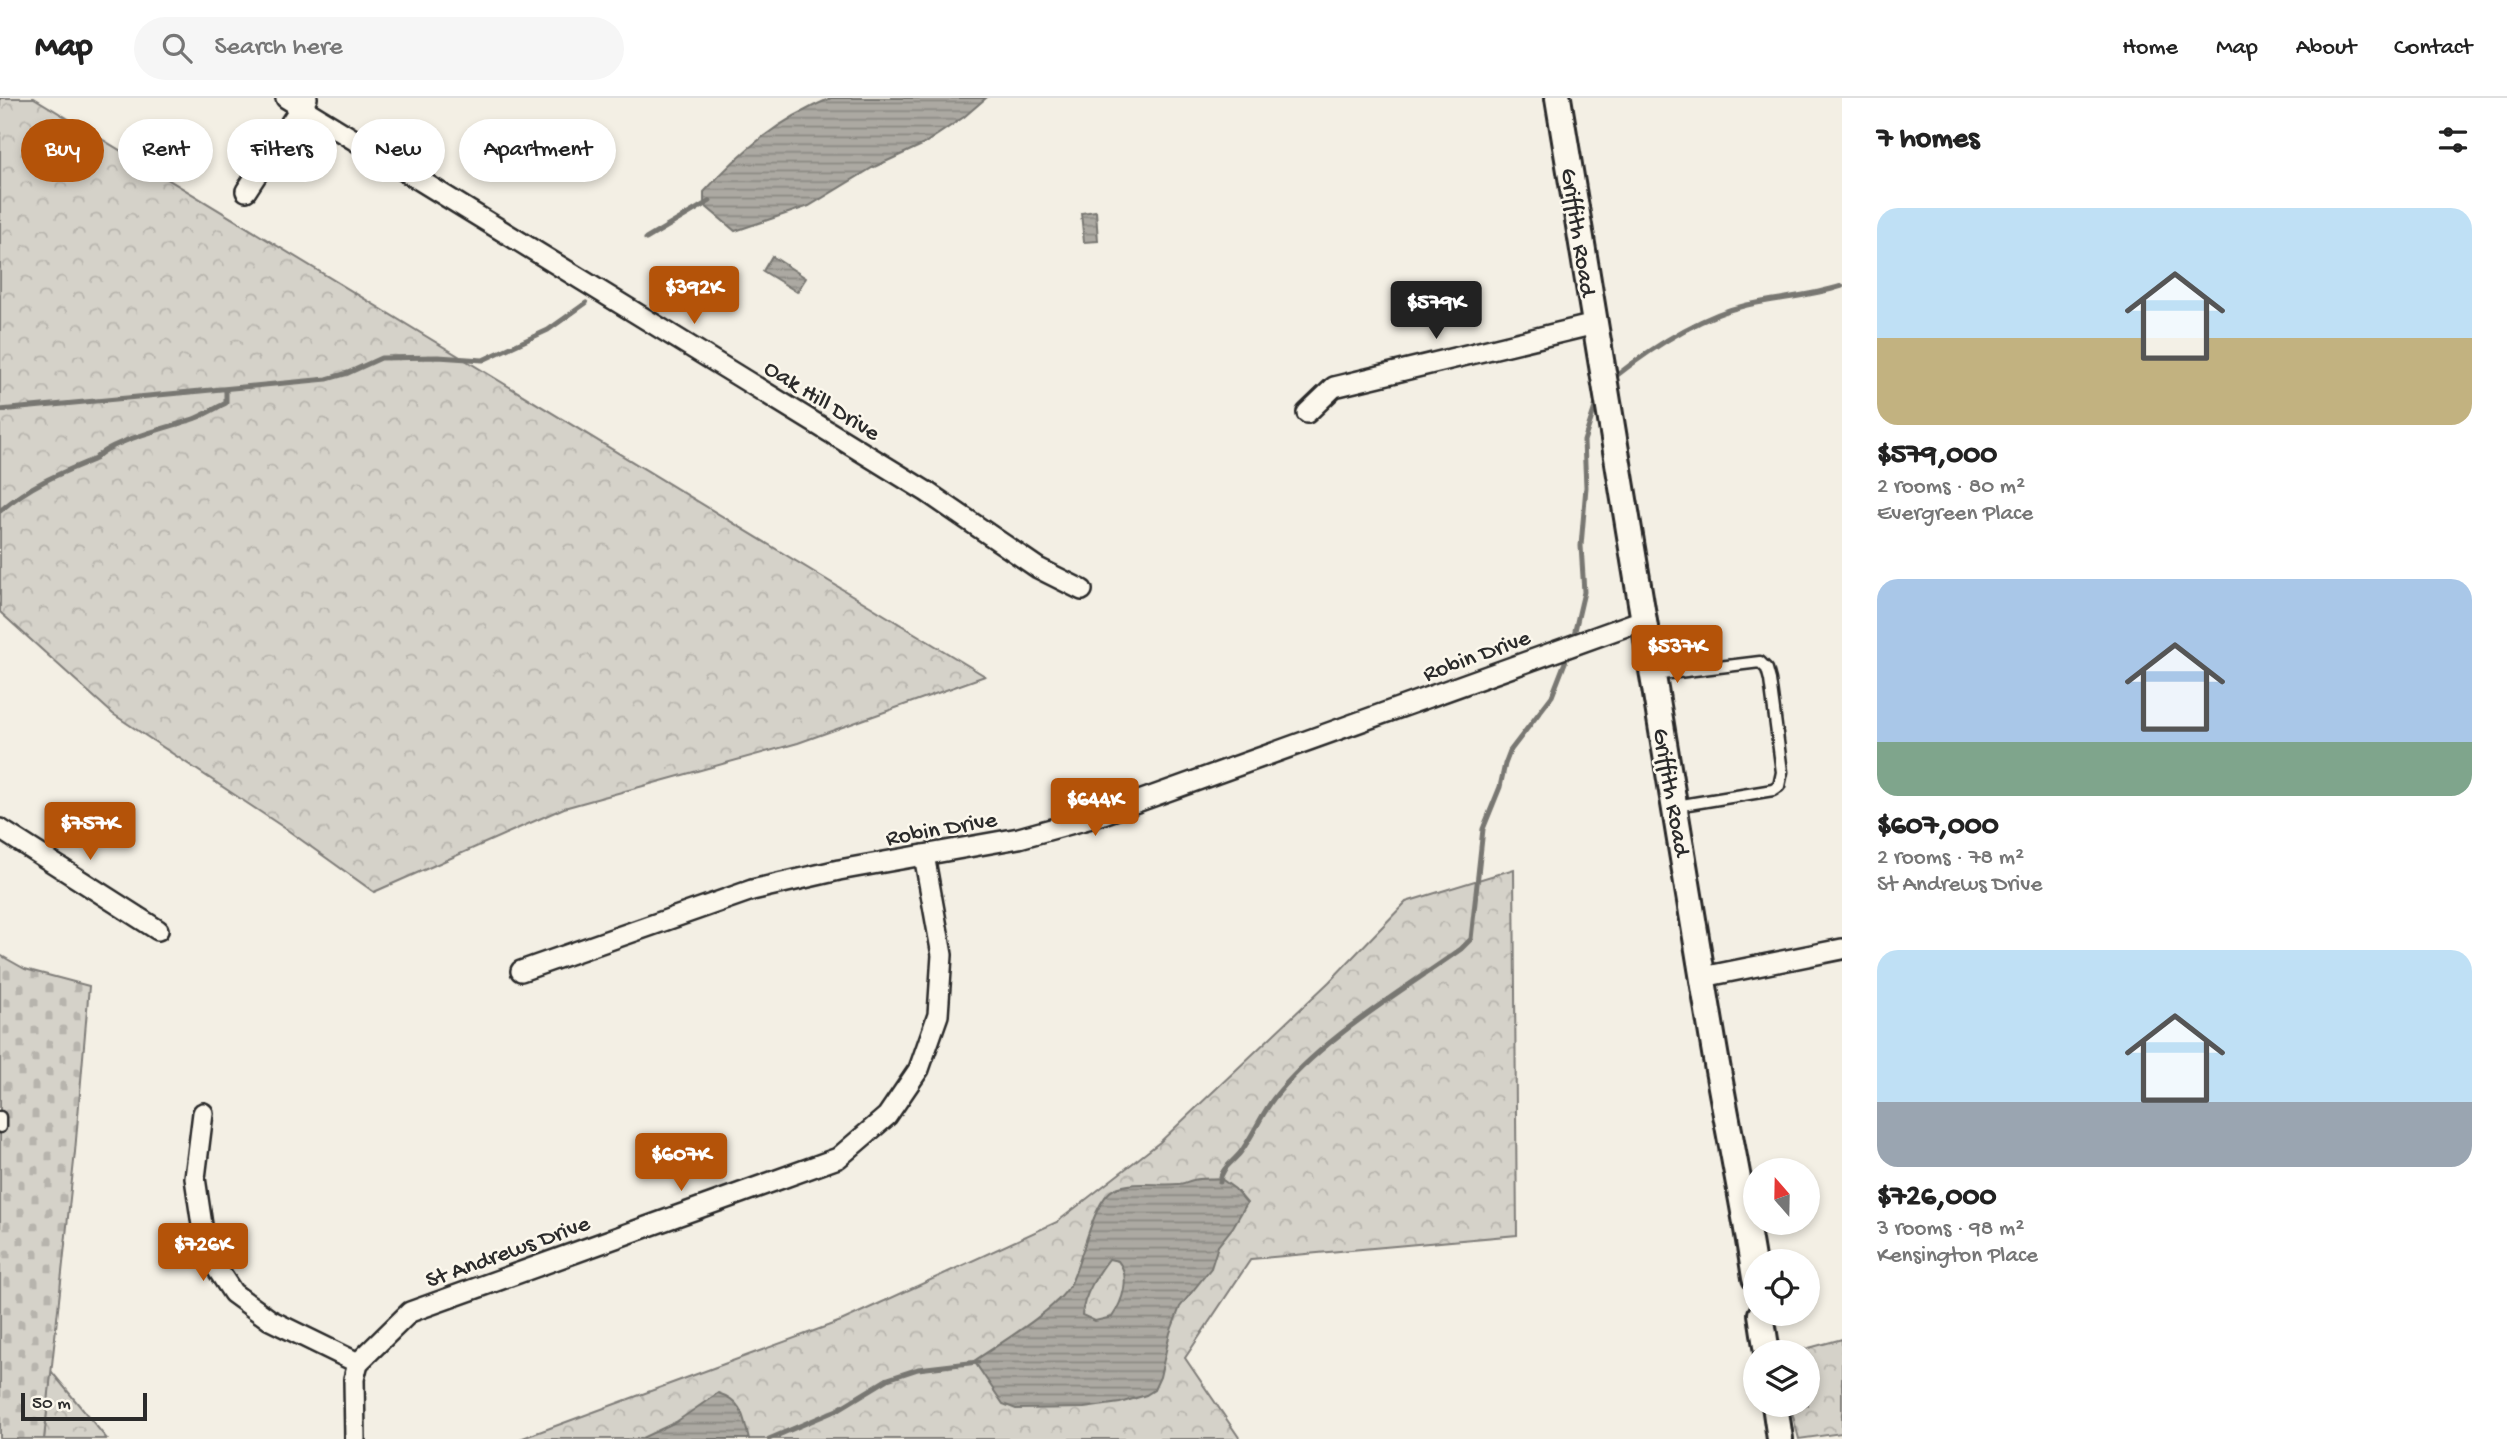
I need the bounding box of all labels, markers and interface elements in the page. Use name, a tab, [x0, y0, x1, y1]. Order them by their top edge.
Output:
search box	[134, 17, 624, 80]
text: Map	[35, 29, 92, 67]
icon: search	[158, 29, 196, 67]
text: Search here	[214, 33, 343, 64]
text: Home	[2122, 34, 2178, 63]
text: Map	[2216, 34, 2258, 63]
text: About	[2296, 34, 2356, 63]
text: Contact	[2394, 34, 2472, 63]
chip: Buy	[21, 119, 104, 182]
chip: Rent	[118, 119, 213, 182]
chip: Filters	[227, 119, 337, 182]
chip: New	[351, 119, 445, 182]
chip: Apartment	[459, 119, 616, 182]
icon: filters	[2434, 121, 2472, 159]
text: 7 homes	[1877, 123, 1979, 158]
street label: Griffith Road	[1552, 166, 1601, 301]
icon: home	[2112, 253, 2238, 379]
pin: $392K	[645, 266, 743, 326]
text: $392K	[665, 275, 723, 302]
pin: $579K	[1387, 282, 1485, 341]
text: $579K	[1407, 290, 1465, 317]
street label: Oak Hill Drive	[758, 355, 885, 449]
text: $579,000	[1877, 439, 1997, 474]
text: 2 rooms · 80 m²	[1877, 474, 2025, 501]
text: Evergreen Place	[1877, 501, 2033, 528]
street label: Robin Drive	[1419, 624, 1535, 690]
icon: home	[2112, 624, 2238, 750]
pin: $537K	[1628, 626, 1726, 685]
text: $537K	[1648, 634, 1707, 661]
street label: Griffith Road	[1644, 726, 1695, 861]
pin: $644K	[1046, 778, 1144, 838]
text: $644K	[1067, 787, 1123, 814]
pin: $757K	[41, 802, 139, 862]
street label: Robin Drive	[884, 806, 1000, 854]
text: $607,000	[1877, 810, 1999, 845]
text: $757K	[60, 811, 120, 838]
text: 2 rooms · 78 m²	[1877, 845, 2024, 872]
text: St Andrews Drive	[1877, 872, 2042, 899]
icon: home	[2112, 995, 2238, 1121]
pin: $607K	[632, 1134, 730, 1193]
text: $607K	[651, 1142, 711, 1169]
north arrow	[1743, 1158, 1820, 1236]
map controls	[1743, 1158, 1820, 1417]
text: $726,000	[1877, 1181, 1997, 1216]
street label: St Andrews Drive	[422, 1210, 595, 1296]
text: 3 rooms · 98 m²	[1877, 1216, 2024, 1243]
pin: $726K	[154, 1224, 252, 1283]
text: $726K	[174, 1232, 232, 1259]
text: Kensington Place	[1877, 1243, 2038, 1270]
button: locate	[1743, 1249, 1820, 1326]
button: layers	[1743, 1340, 1820, 1417]
scale bar	[21, 1390, 147, 1422]
text: 50 m	[32, 1393, 71, 1416]

